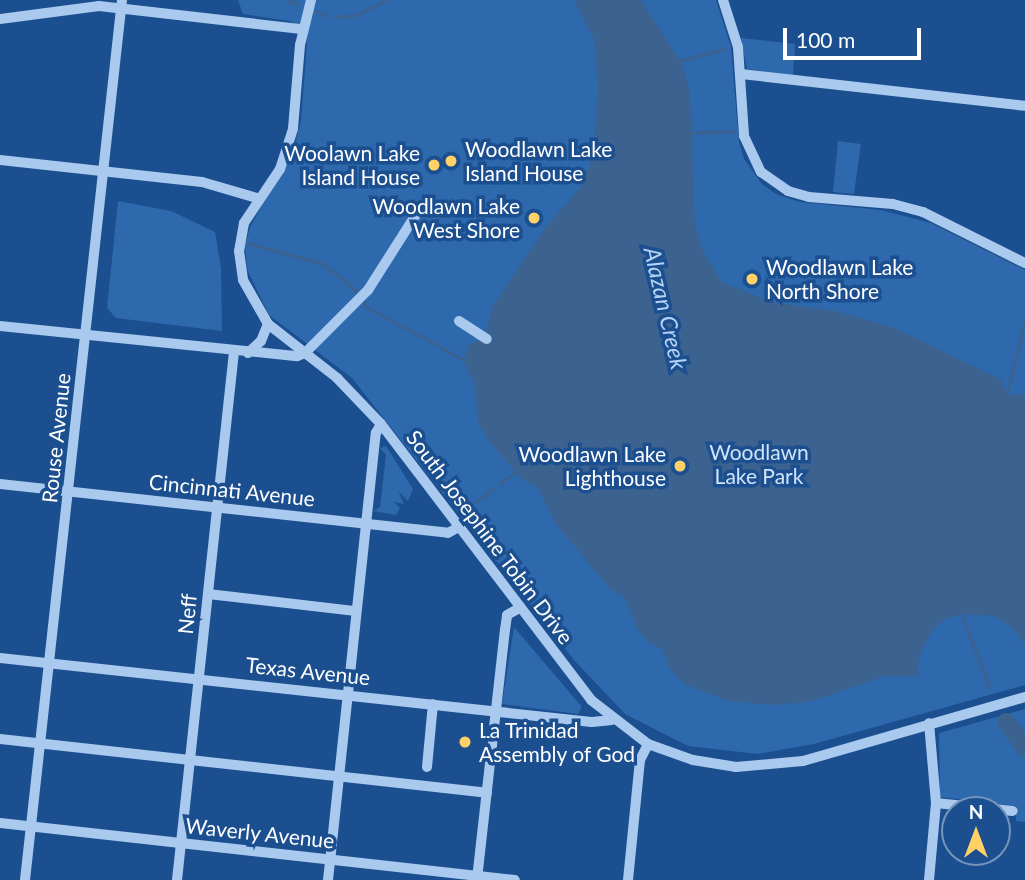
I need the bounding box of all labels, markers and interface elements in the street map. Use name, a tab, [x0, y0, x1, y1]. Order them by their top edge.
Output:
scale bar	[787, 14, 925, 58]
text: 100 m	[796, 27, 855, 52]
place label: Woodlawn Lake Island House	[465, 136, 612, 186]
place label: Woolawn Lake Island House	[284, 140, 420, 190]
marker: Woodlawn Lake Island House	[443, 153, 459, 169]
marker: Woolawn Lake Island House	[426, 157, 442, 173]
place label: Woodlawn Lake West Shore	[373, 193, 520, 243]
marker: Woodlawn Lake West Shore	[526, 210, 542, 226]
water label: Alazan Creek	[639, 244, 693, 372]
place label: Woodlawn Lake North Shore	[766, 254, 913, 304]
marker: Woodlawn Lake North Shore	[744, 271, 760, 287]
street label: Rouse Avenue	[37, 371, 75, 505]
street label: South Josephine Tobin Drive	[401, 425, 579, 649]
park label: Woodlawn Lake Park	[709, 439, 809, 489]
place label: Woodlawn Lake Lighthouse	[519, 441, 666, 491]
marker: Woodlawn Lake Lighthouse	[672, 458, 688, 474]
street label: Cincinnati Avenue	[147, 469, 317, 511]
street label: Neff	[172, 592, 202, 636]
street label: Texas Avenue	[244, 652, 372, 690]
place label: La Trinidad Assembly of God	[479, 717, 636, 767]
marker: La Trinidad Assembly of God	[457, 734, 473, 750]
north arrow	[941, 796, 1011, 866]
text: N	[969, 800, 983, 823]
street label: Waverly Avenue	[184, 813, 336, 853]

